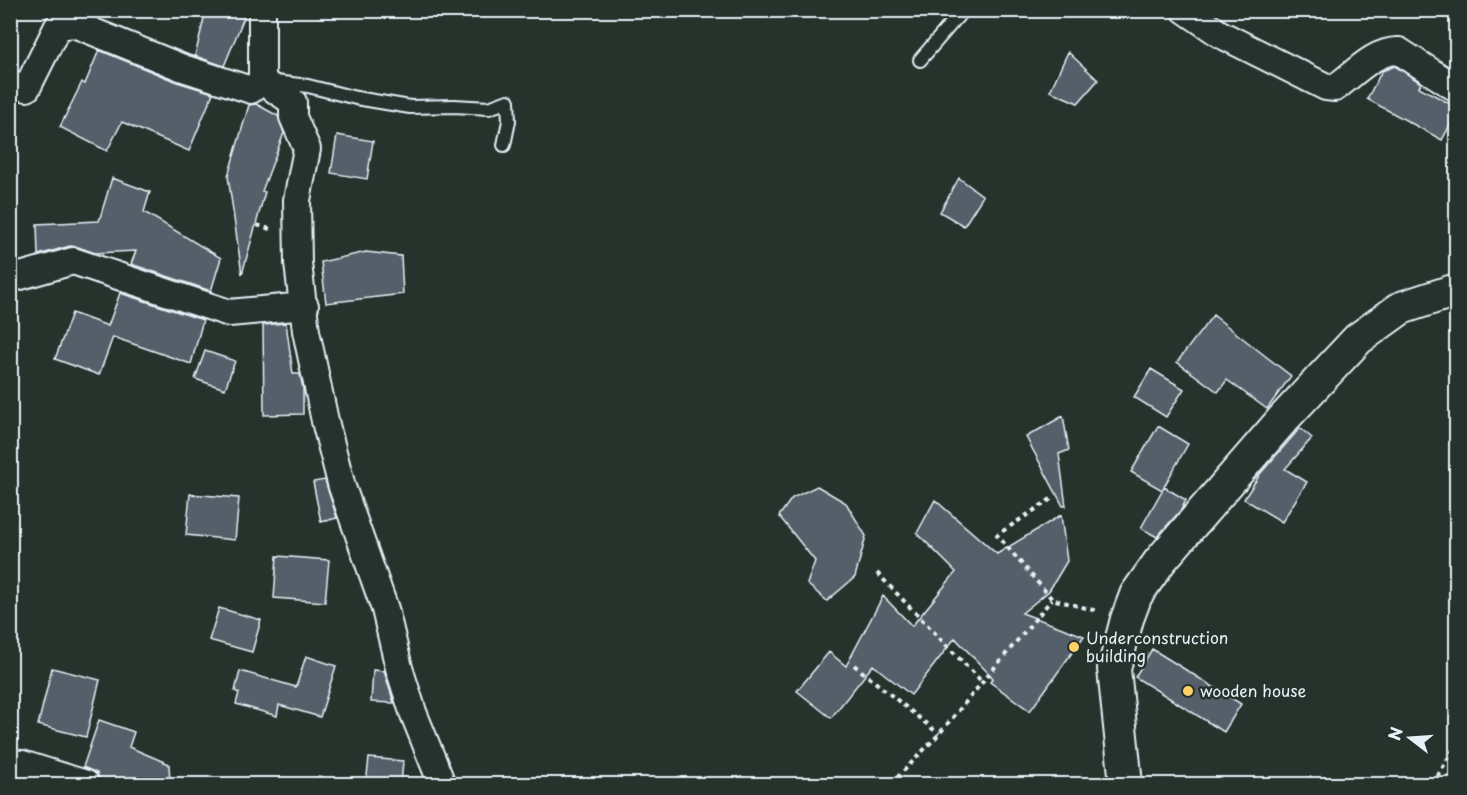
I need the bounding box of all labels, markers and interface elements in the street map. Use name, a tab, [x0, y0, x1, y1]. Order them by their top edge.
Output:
place label: Underconstruction building	[1086, 625, 1228, 667]
marker: Underconstruction building	[1067, 640, 1081, 654]
place label: wooden house	[1200, 678, 1307, 702]
marker: wooden house	[1181, 684, 1195, 698]
north arrow	[1380, 708, 1440, 768]
text: N	[1381, 724, 1408, 743]

